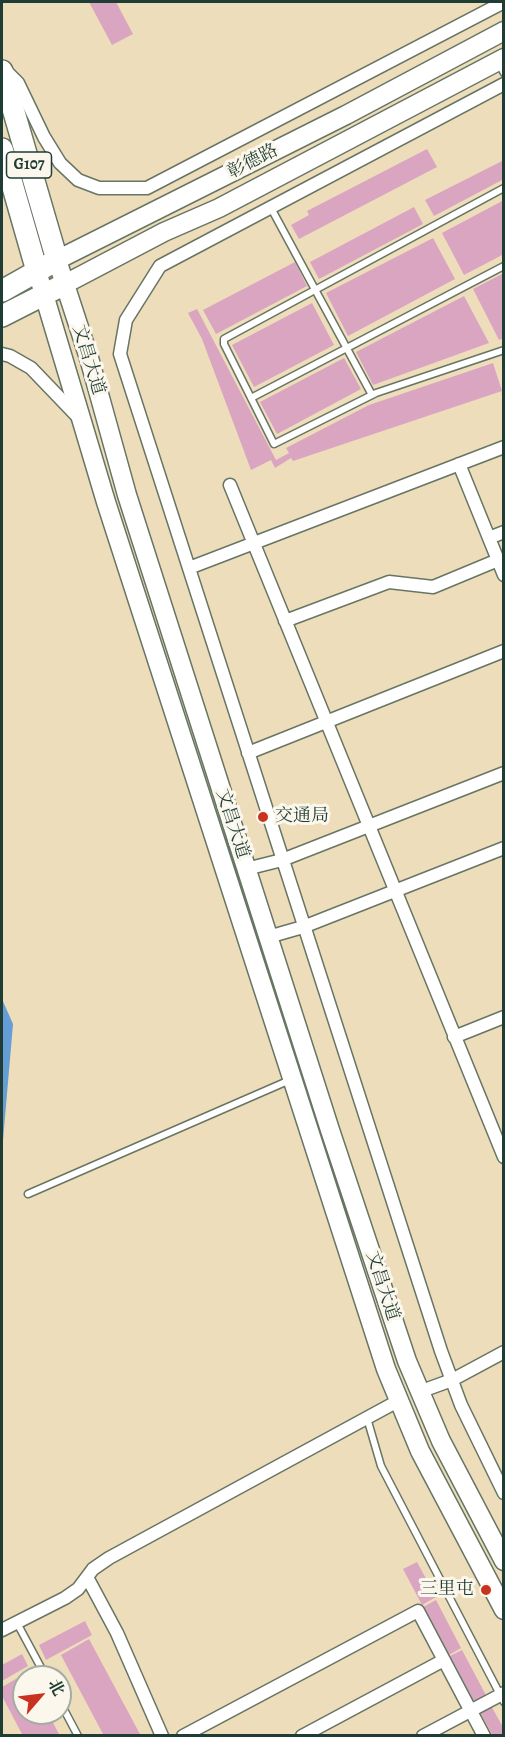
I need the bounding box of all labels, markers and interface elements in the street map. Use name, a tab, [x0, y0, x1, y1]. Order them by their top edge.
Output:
street label: 彰德路	[224, 140, 282, 184]
road number: G107	[6, 152, 51, 178]
street label: 文昌大道	[67, 322, 109, 398]
street label: 文昌大道	[211, 786, 253, 862]
place label: 交通局	[275, 806, 329, 828]
marker: 交通局	[256, 810, 270, 824]
street label: 文昌大道	[361, 1248, 403, 1324]
place label: 三里屯	[420, 1579, 474, 1601]
marker: 三里屯	[479, 1583, 493, 1597]
north arrow	[12, 1665, 72, 1725]
text: 北	[43, 1675, 70, 1700]

